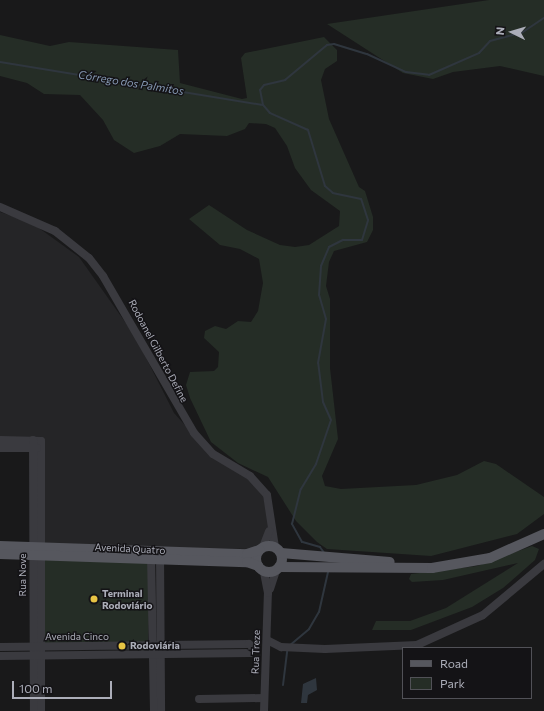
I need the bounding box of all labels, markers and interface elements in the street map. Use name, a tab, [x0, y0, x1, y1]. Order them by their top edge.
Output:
north arrow	[492, 12, 532, 52]
text: N	[493, 26, 506, 36]
water label: Córrego dos Palmitos	[77, 68, 185, 98]
street label: Rodoanel Gilberto Define	[126, 298, 190, 404]
street label: Avenida Quatro	[94, 541, 166, 557]
street label: Rua Nove	[17, 554, 29, 596]
place label: Terminal Rodoviário	[102, 587, 152, 610]
marker: Terminal Rodoviário	[89, 594, 99, 604]
street label: Rua Treze	[249, 630, 263, 674]
street label: Avenida Cinco	[45, 631, 109, 643]
place label: Rodoviária	[130, 640, 180, 652]
marker: Rodoviária	[117, 641, 127, 651]
legend	[402, 647, 532, 699]
text: Road	[440, 656, 468, 670]
scale bar	[14, 673, 114, 699]
text: Park	[440, 676, 465, 690]
text: 100 m	[19, 681, 53, 695]

